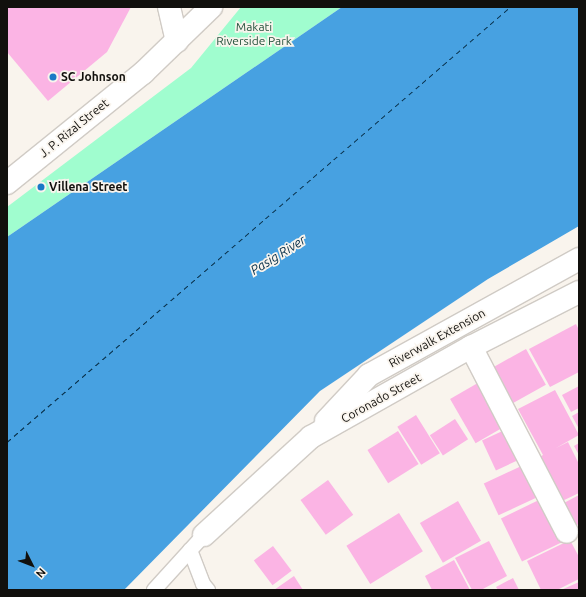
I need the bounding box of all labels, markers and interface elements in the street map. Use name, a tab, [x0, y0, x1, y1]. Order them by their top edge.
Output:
park label: Makati Riverside Park	[216, 20, 292, 48]
place label: SC Johnson	[61, 70, 126, 84]
marker: SC Johnson	[48, 72, 58, 82]
street label: J. P. Rizal Street	[36, 96, 112, 160]
place label: Villena Street	[49, 180, 128, 194]
marker: Villena Street	[36, 182, 46, 192]
water label: Pasig River	[247, 232, 309, 278]
street label: Riverwalk Extension	[386, 305, 488, 371]
street label: Coronado Street	[338, 370, 424, 426]
north arrow	[12, 545, 52, 585]
text: N	[34, 566, 48, 580]

